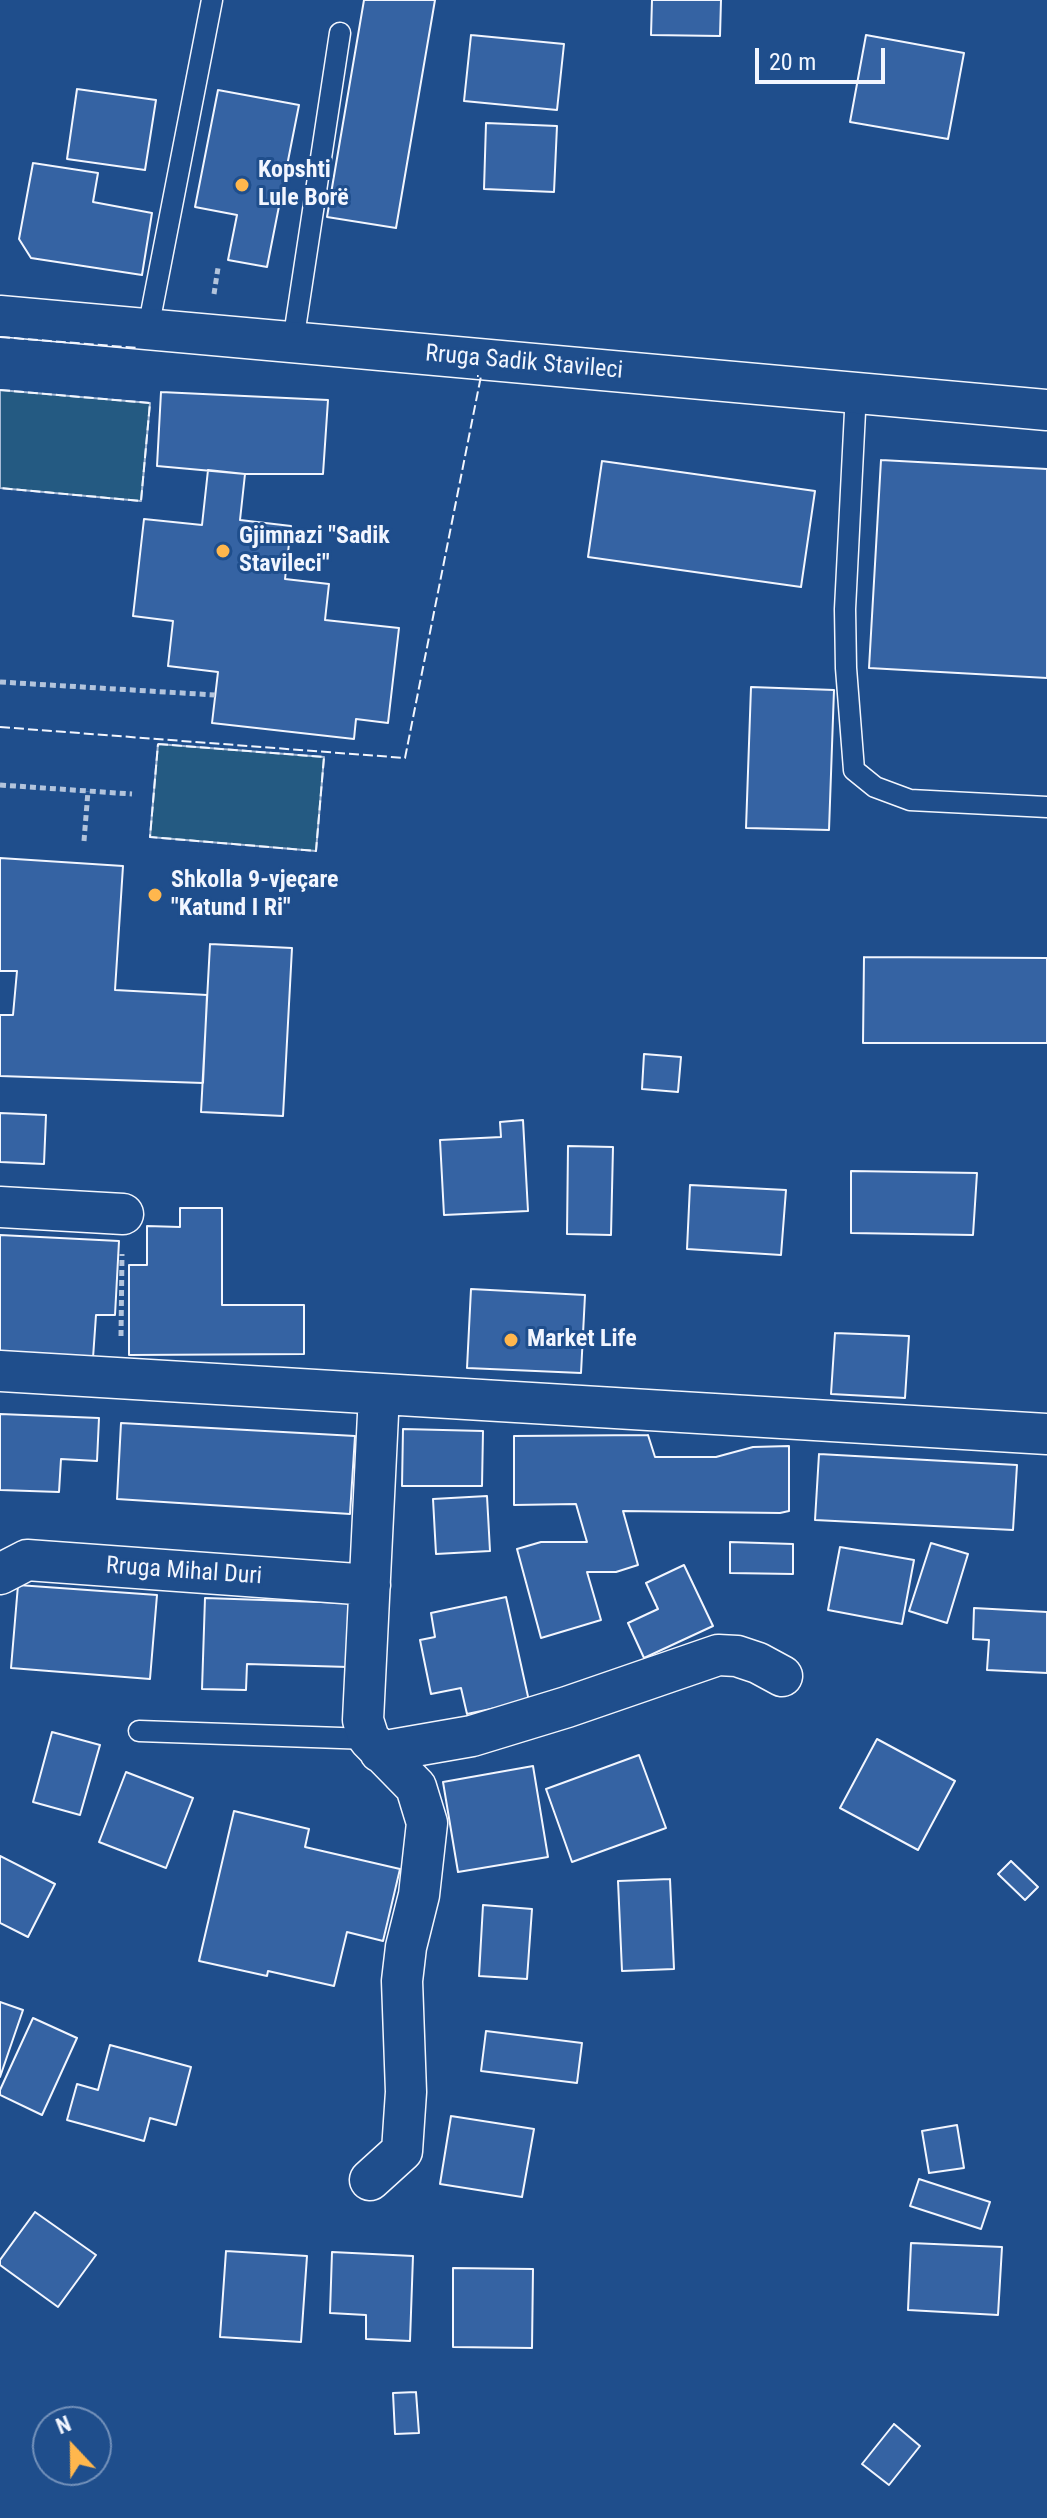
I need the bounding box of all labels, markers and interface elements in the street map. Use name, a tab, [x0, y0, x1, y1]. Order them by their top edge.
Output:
scale bar	[759, 32, 889, 82]
text: 20 m	[769, 48, 816, 76]
place label: Kopshti Lule Borë	[258, 157, 349, 213]
marker: Kopshti Lule Borë	[233, 176, 251, 194]
street label: Rruga Sadik Stavileci	[424, 340, 624, 386]
place label: Gjimnazi "Sadik Stavileci"	[239, 523, 390, 579]
marker: Gjimnazi "Sadik Stavileci"	[214, 542, 232, 560]
place label: Shkolla 9-vjeçare "Katund I Ri"	[171, 867, 339, 923]
marker: Shkolla 9-vjeçare "Katund I Ri"	[146, 886, 164, 904]
place label: Market Life	[527, 1326, 637, 1354]
marker: Market Life	[502, 1331, 520, 1349]
street label: Rruga Mihal Duri	[105, 1552, 263, 1592]
north arrow	[32, 2406, 112, 2486]
text: N	[53, 2411, 74, 2439]

